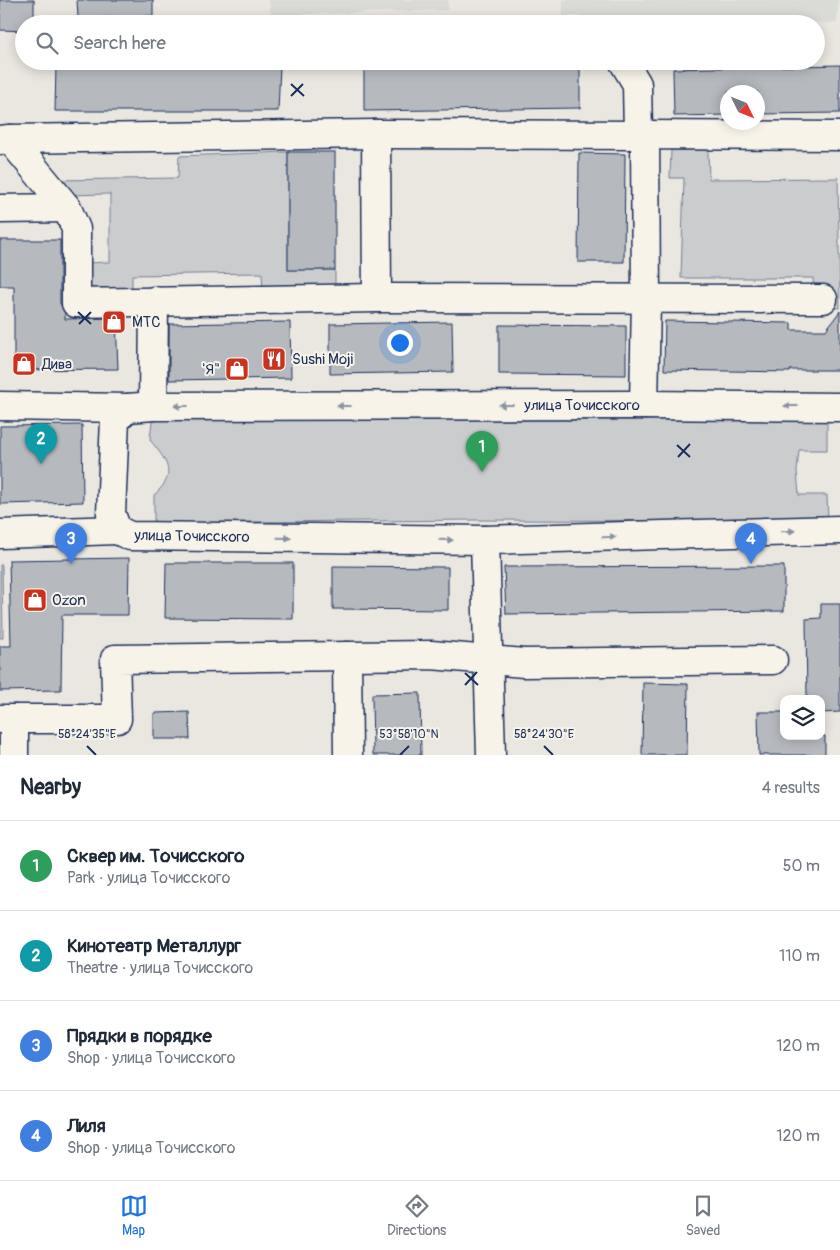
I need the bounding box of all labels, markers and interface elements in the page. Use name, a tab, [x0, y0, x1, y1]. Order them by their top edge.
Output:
search box	[15, 15, 825, 70]
icon: search	[33, 29, 61, 57]
text: Search here	[73, 31, 166, 55]
north arrow	[720, 85, 765, 130]
shop icon: МТС	[101, 309, 127, 335]
place label: МТС	[132, 313, 160, 332]
your location	[387, 330, 413, 356]
restaurant icon: Sushi Moji	[261, 346, 287, 372]
place label: Sushi Moji	[292, 350, 353, 369]
shop icon: Дива	[11, 351, 37, 377]
place label: Дива	[41, 355, 72, 374]
shop icon: 'Я"	[224, 356, 250, 382]
place label: 'Я"	[202, 360, 220, 379]
street label: улица Точисского	[523, 396, 640, 415]
one-way arrow	[498, 401, 514, 409]
one-way arrow	[173, 402, 189, 410]
one-way arrow	[336, 402, 352, 410]
one-way arrow	[783, 402, 799, 410]
pin: 2	[25, 423, 57, 464]
pin: 1	[466, 431, 498, 472]
pin: 3	[55, 523, 87, 564]
pin: 4	[735, 523, 767, 564]
street label: улица Точисского	[133, 526, 250, 547]
one-way arrow	[781, 527, 797, 535]
one-way arrow	[601, 532, 617, 540]
one-way arrow	[276, 534, 292, 542]
one-way arrow	[438, 536, 454, 544]
shop icon: Ozon	[22, 587, 48, 613]
place label: Ozon	[52, 591, 86, 610]
map controls	[780, 695, 825, 740]
button: layers	[780, 695, 825, 740]
text: 58°24'35"E	[58, 727, 116, 742]
text: 53°58'10"N	[379, 727, 439, 742]
text: 58°24'30"E	[514, 727, 574, 742]
text: Nearby	[20, 774, 81, 801]
text: 4 results	[762, 778, 820, 798]
text: Сквер им. Точисского	[67, 844, 244, 868]
text: 1	[33, 856, 39, 876]
text: 50 m	[783, 856, 820, 876]
text: Park · улица Точисского	[67, 868, 230, 888]
text: Кинотеатр Металлург	[67, 934, 241, 958]
text: 2	[32, 946, 40, 966]
text: 110 m	[779, 946, 820, 966]
text: Theatre · улица Точисского	[67, 958, 253, 978]
text: Прядки в порядке	[67, 1024, 212, 1048]
text: 3	[32, 1036, 40, 1056]
text: 120 m	[776, 1036, 820, 1056]
text: Shop · улица Точисского	[67, 1048, 235, 1068]
text: Лиля	[67, 1114, 106, 1138]
text: 4	[31, 1126, 41, 1146]
text: 120 m	[776, 1126, 820, 1146]
text: Shop · улица Точисского	[67, 1138, 235, 1158]
tab: Map	[120, 1192, 148, 1239]
tab: Directions	[387, 1192, 446, 1239]
tab: Saved	[686, 1192, 720, 1239]

